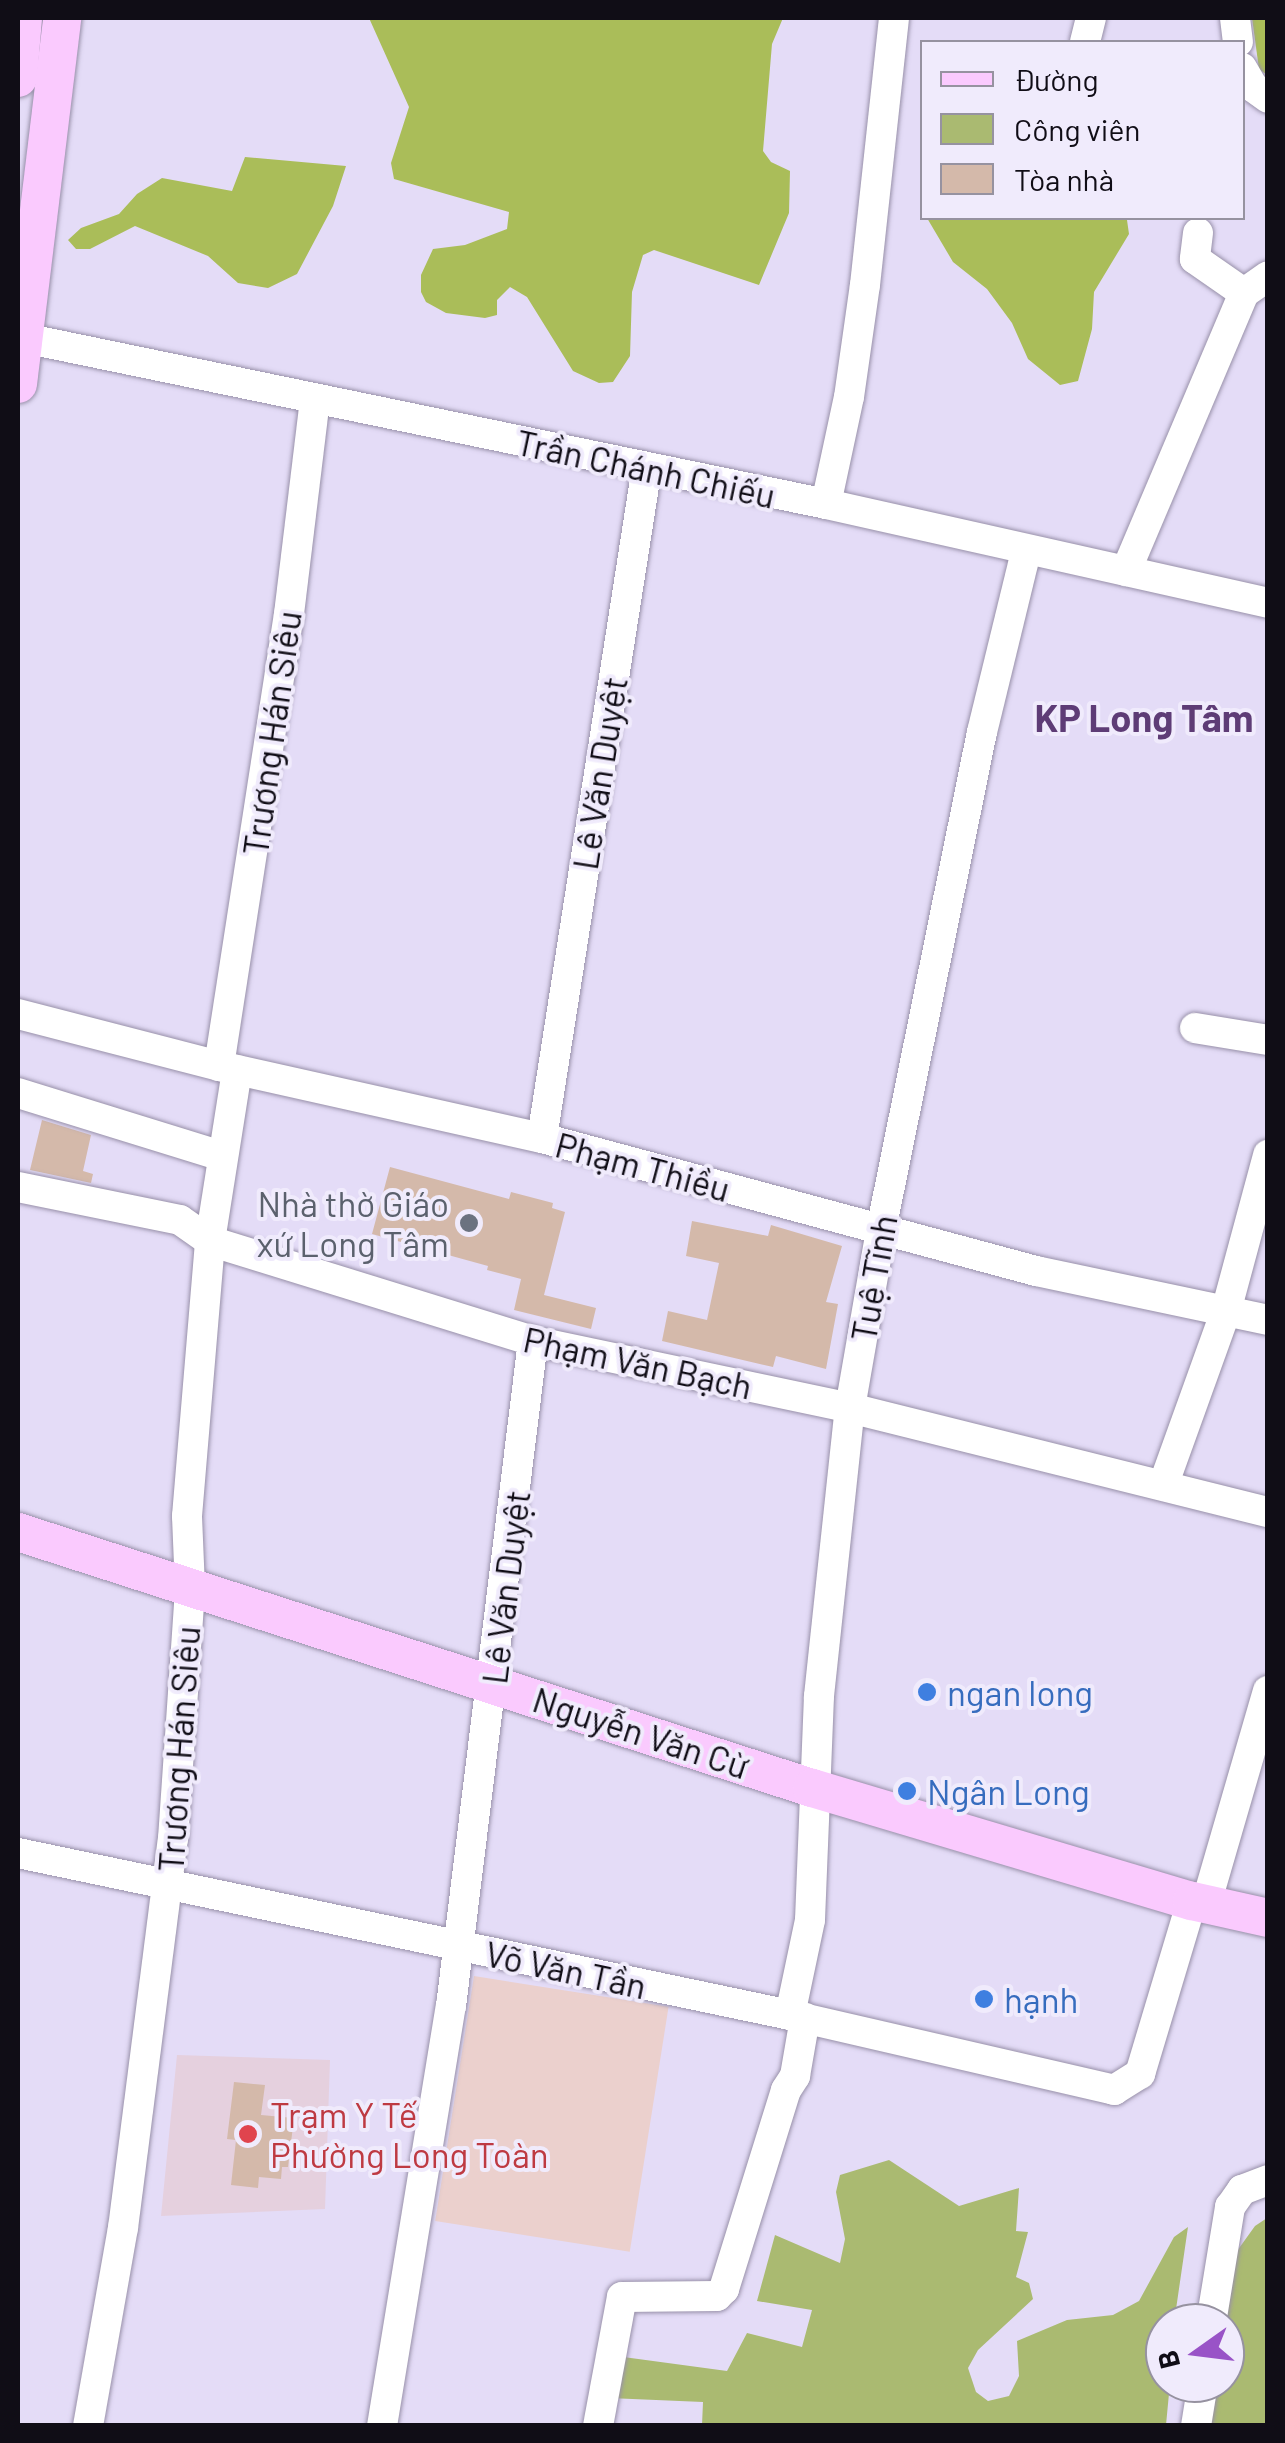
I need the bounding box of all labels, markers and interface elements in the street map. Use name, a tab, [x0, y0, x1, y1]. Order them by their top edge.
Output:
legend	[920, 40, 1245, 220]
text: Đường	[1014, 61, 1099, 97]
text: Công viên	[1014, 111, 1141, 147]
text: Tòa nhà	[1014, 161, 1114, 197]
street label: Trần Chánh Chiếu	[513, 420, 779, 516]
street label: Trương Hán Siêu	[233, 608, 309, 858]
street label: Lê Văn Duyệt	[563, 674, 635, 872]
district label: KP Long Tâm	[1034, 695, 1254, 741]
street label: Phạm Thiều	[551, 1123, 735, 1209]
place label: Nhà thờ Giáo xứ Long Tâm	[257, 1182, 449, 1264]
street label: Tuệ Tĩnh	[841, 1211, 905, 1345]
marker: Nhà thờ Giáo xứ Long Tâm	[458, 1212, 480, 1234]
street label: Phạm Văn Bạch	[520, 1317, 756, 1407]
street label: Lê Văn Duyệt	[472, 1488, 538, 1686]
street label: Trương Hán Siêu	[148, 1625, 208, 1873]
place label: ngan long	[947, 1671, 1093, 1713]
street label: Nguyễn Văn Cừ	[528, 1677, 754, 1787]
marker: ngan long	[916, 1681, 938, 1703]
place label: Ngân Long	[927, 1770, 1090, 1812]
marker: Ngân Long	[896, 1780, 918, 1802]
street label: Võ Văn Tần	[482, 1931, 650, 2007]
place label: hạnh	[1004, 1978, 1078, 2020]
marker: hạnh	[973, 1988, 995, 2010]
place label: Trạm Y Tế Phường Long Toàn	[270, 2093, 549, 2175]
marker: Trạm Y Tế Phường Long Toàn	[235, 2121, 261, 2147]
north arrow	[1145, 2303, 1245, 2403]
text: B	[1149, 2347, 1186, 2372]

